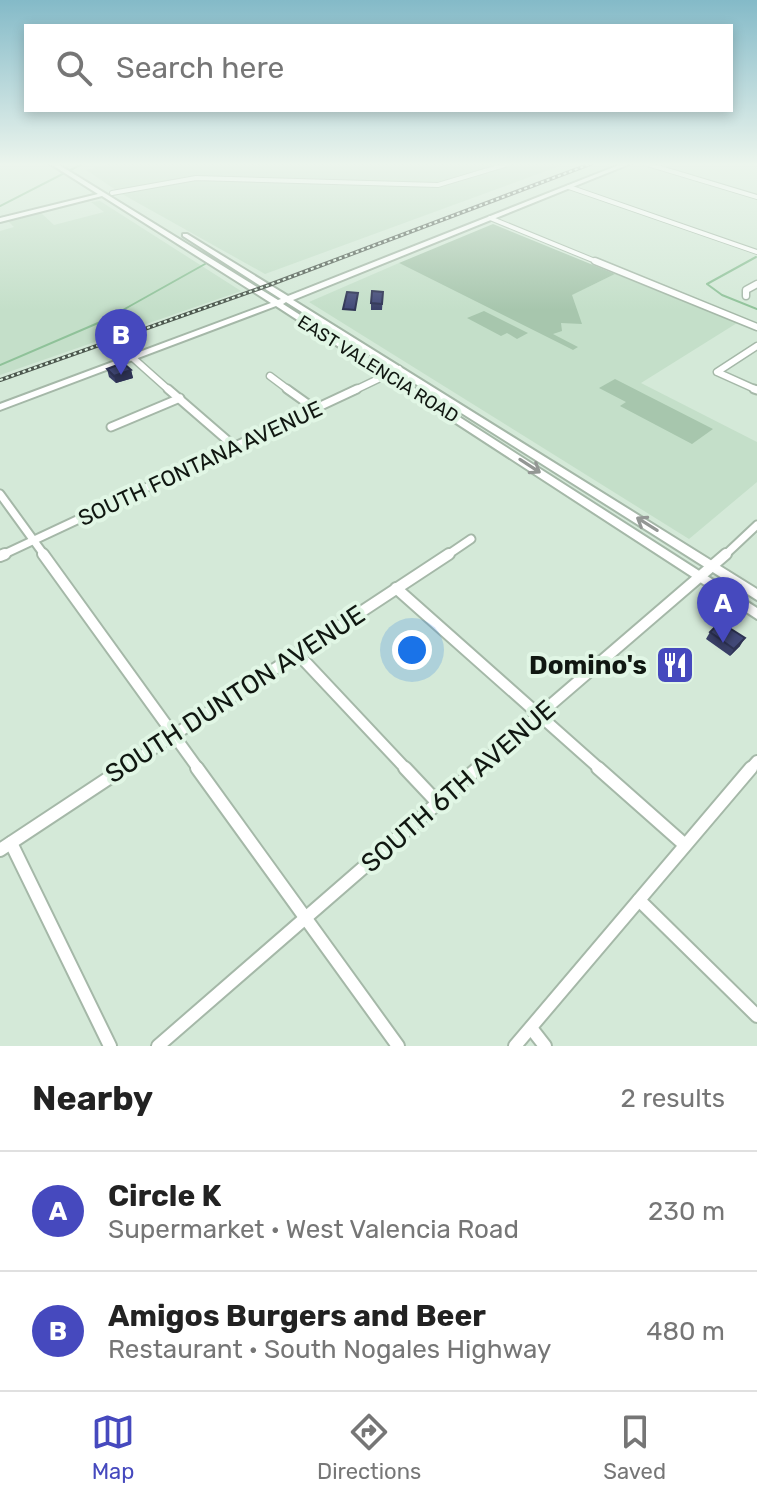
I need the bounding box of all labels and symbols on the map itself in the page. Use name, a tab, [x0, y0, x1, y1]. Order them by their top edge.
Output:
pin: B	[95, 309, 147, 375]
street label: EAST VALENCIA ROAD	[294, 311, 462, 427]
street label: SOUTH FONTANA AVENUE	[74, 395, 327, 532]
one-way arrow	[518, 458, 541, 474]
one-way arrow	[636, 516, 659, 532]
pin: A	[697, 577, 749, 643]
street label: SOUTH DUNTON AVENUE	[100, 599, 371, 790]
your location	[392, 630, 432, 670]
restaurant icon: Domino's	[654, 644, 696, 686]
place label: Domino's	[529, 650, 647, 681]
street label: SOUTH 6TH AVENUE	[355, 694, 562, 879]

